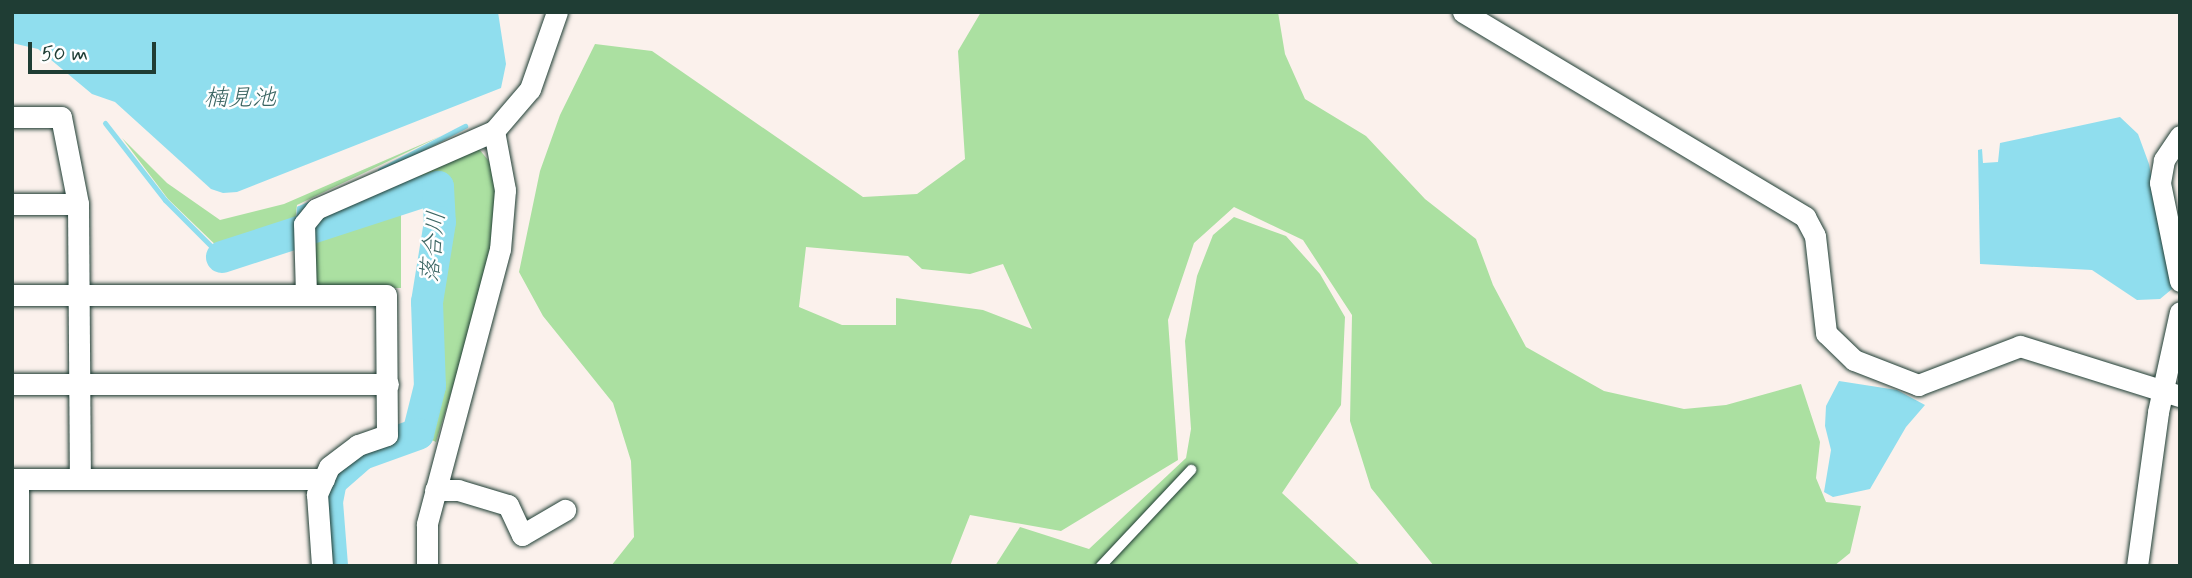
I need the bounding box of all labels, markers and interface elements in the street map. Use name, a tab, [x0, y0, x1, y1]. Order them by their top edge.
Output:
scale bar	[32, 28, 159, 72]
text: 50 m	[41, 40, 88, 68]
water label: 楠見池	[204, 85, 276, 113]
water label: 落合川	[416, 210, 452, 284]

